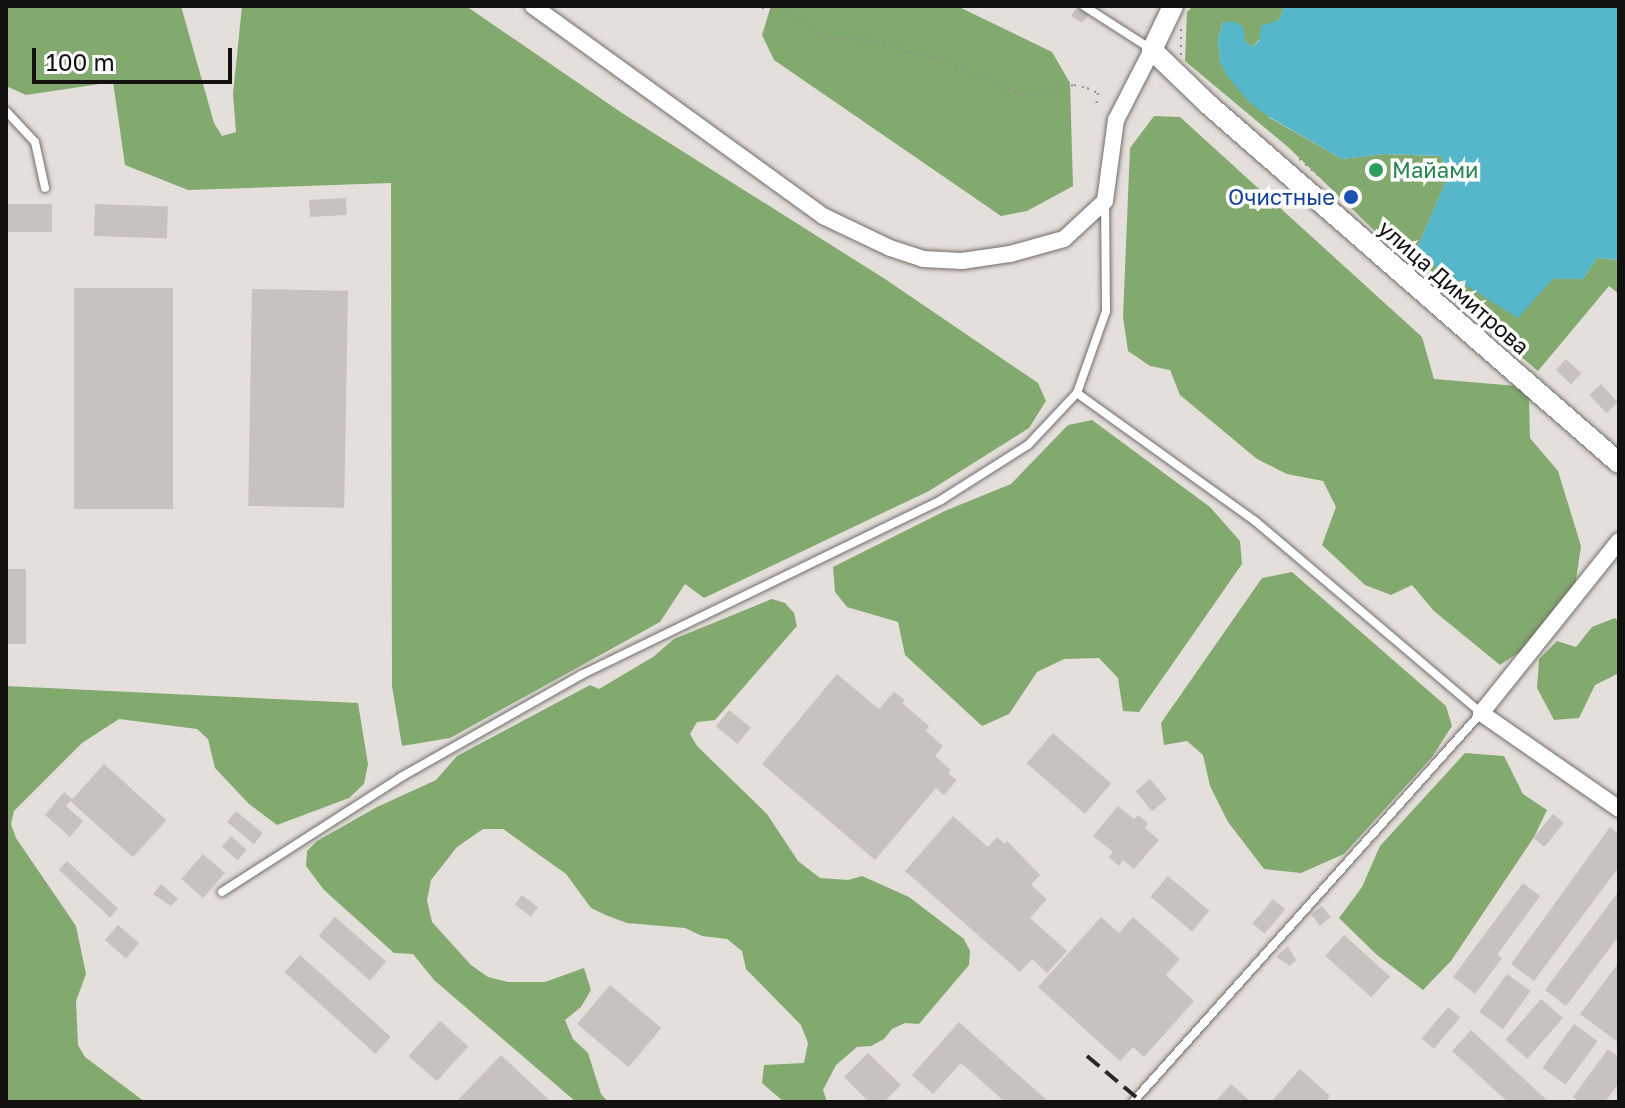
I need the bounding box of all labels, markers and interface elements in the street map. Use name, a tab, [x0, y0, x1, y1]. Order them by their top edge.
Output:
scale bar	[36, 32, 236, 82]
text: 100 m	[46, 47, 115, 76]
place label: Майами	[1392, 157, 1478, 183]
marker: Майами	[1367, 161, 1385, 179]
place label: Очистные	[1228, 184, 1335, 210]
marker: Очистные	[1342, 188, 1360, 206]
street label: улица Димитрова	[1373, 214, 1535, 360]

